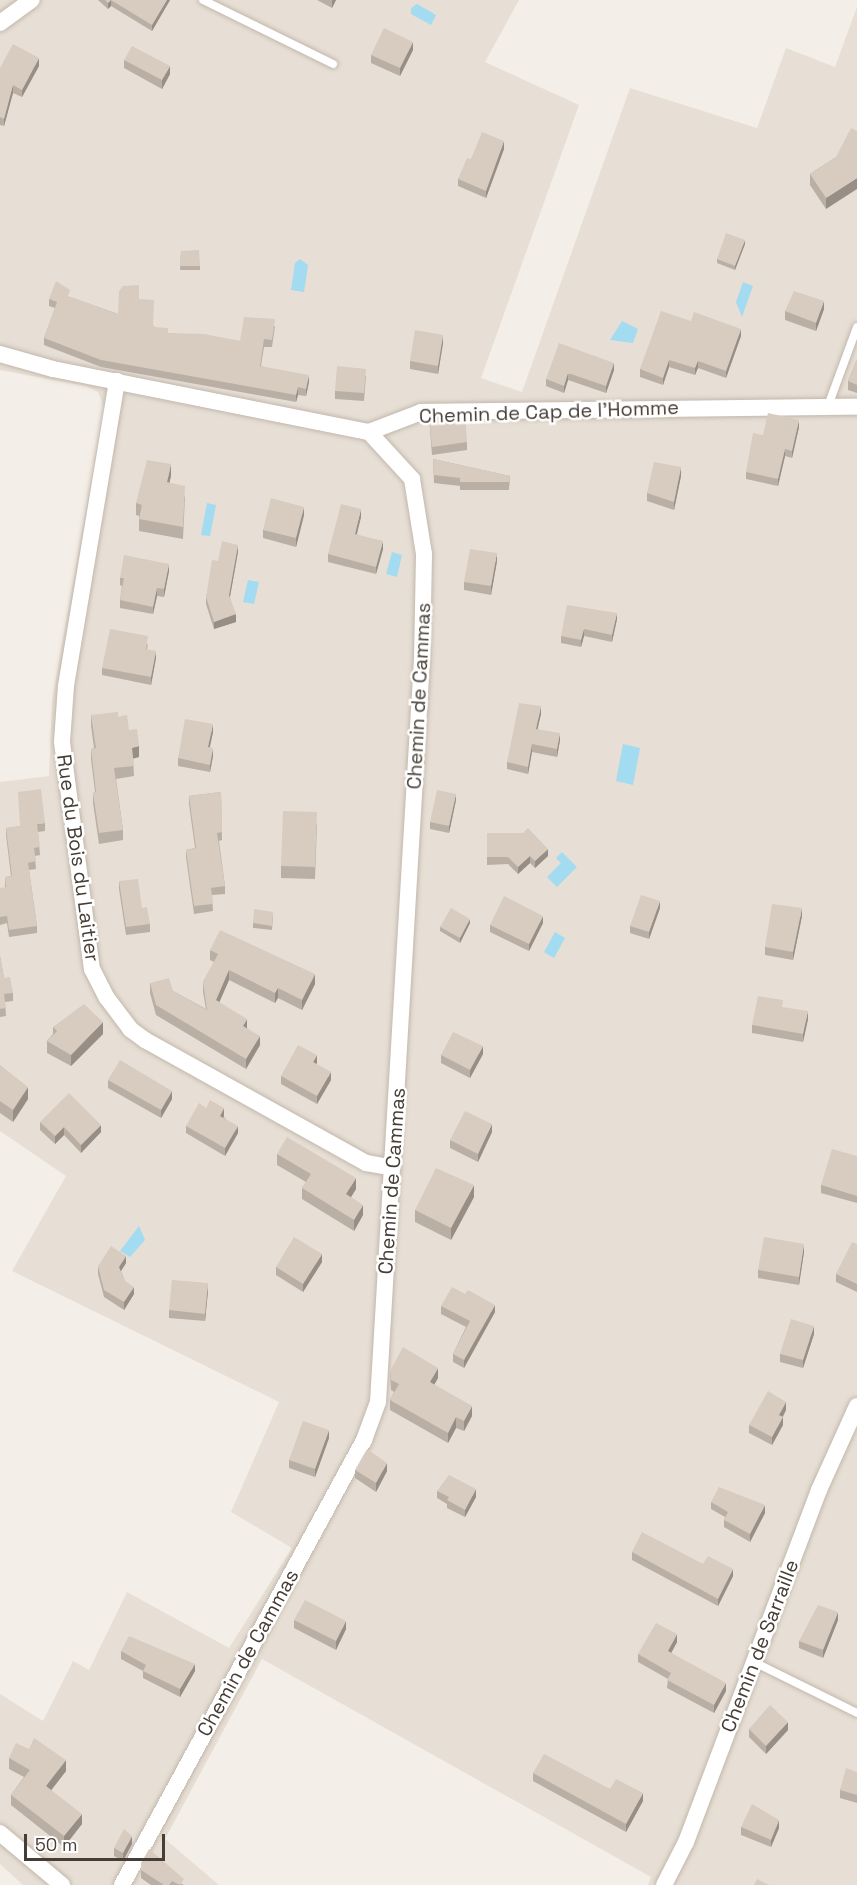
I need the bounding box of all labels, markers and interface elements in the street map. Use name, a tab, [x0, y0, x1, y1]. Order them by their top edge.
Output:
street label: Chemin de Cap de l'Homme	[419, 395, 679, 429]
street label: Chemin de Cammas	[402, 602, 436, 790]
street label: Rue du Bois du Laitier	[52, 753, 104, 963]
street label: Chemin de Cammas	[374, 1087, 410, 1275]
street label: Chemin de Sarraille	[716, 1556, 804, 1736]
street label: Chemin de Cammas	[192, 1565, 304, 1741]
scale bar	[27, 1822, 168, 1860]
text: 50 m	[35, 1833, 77, 1856]

